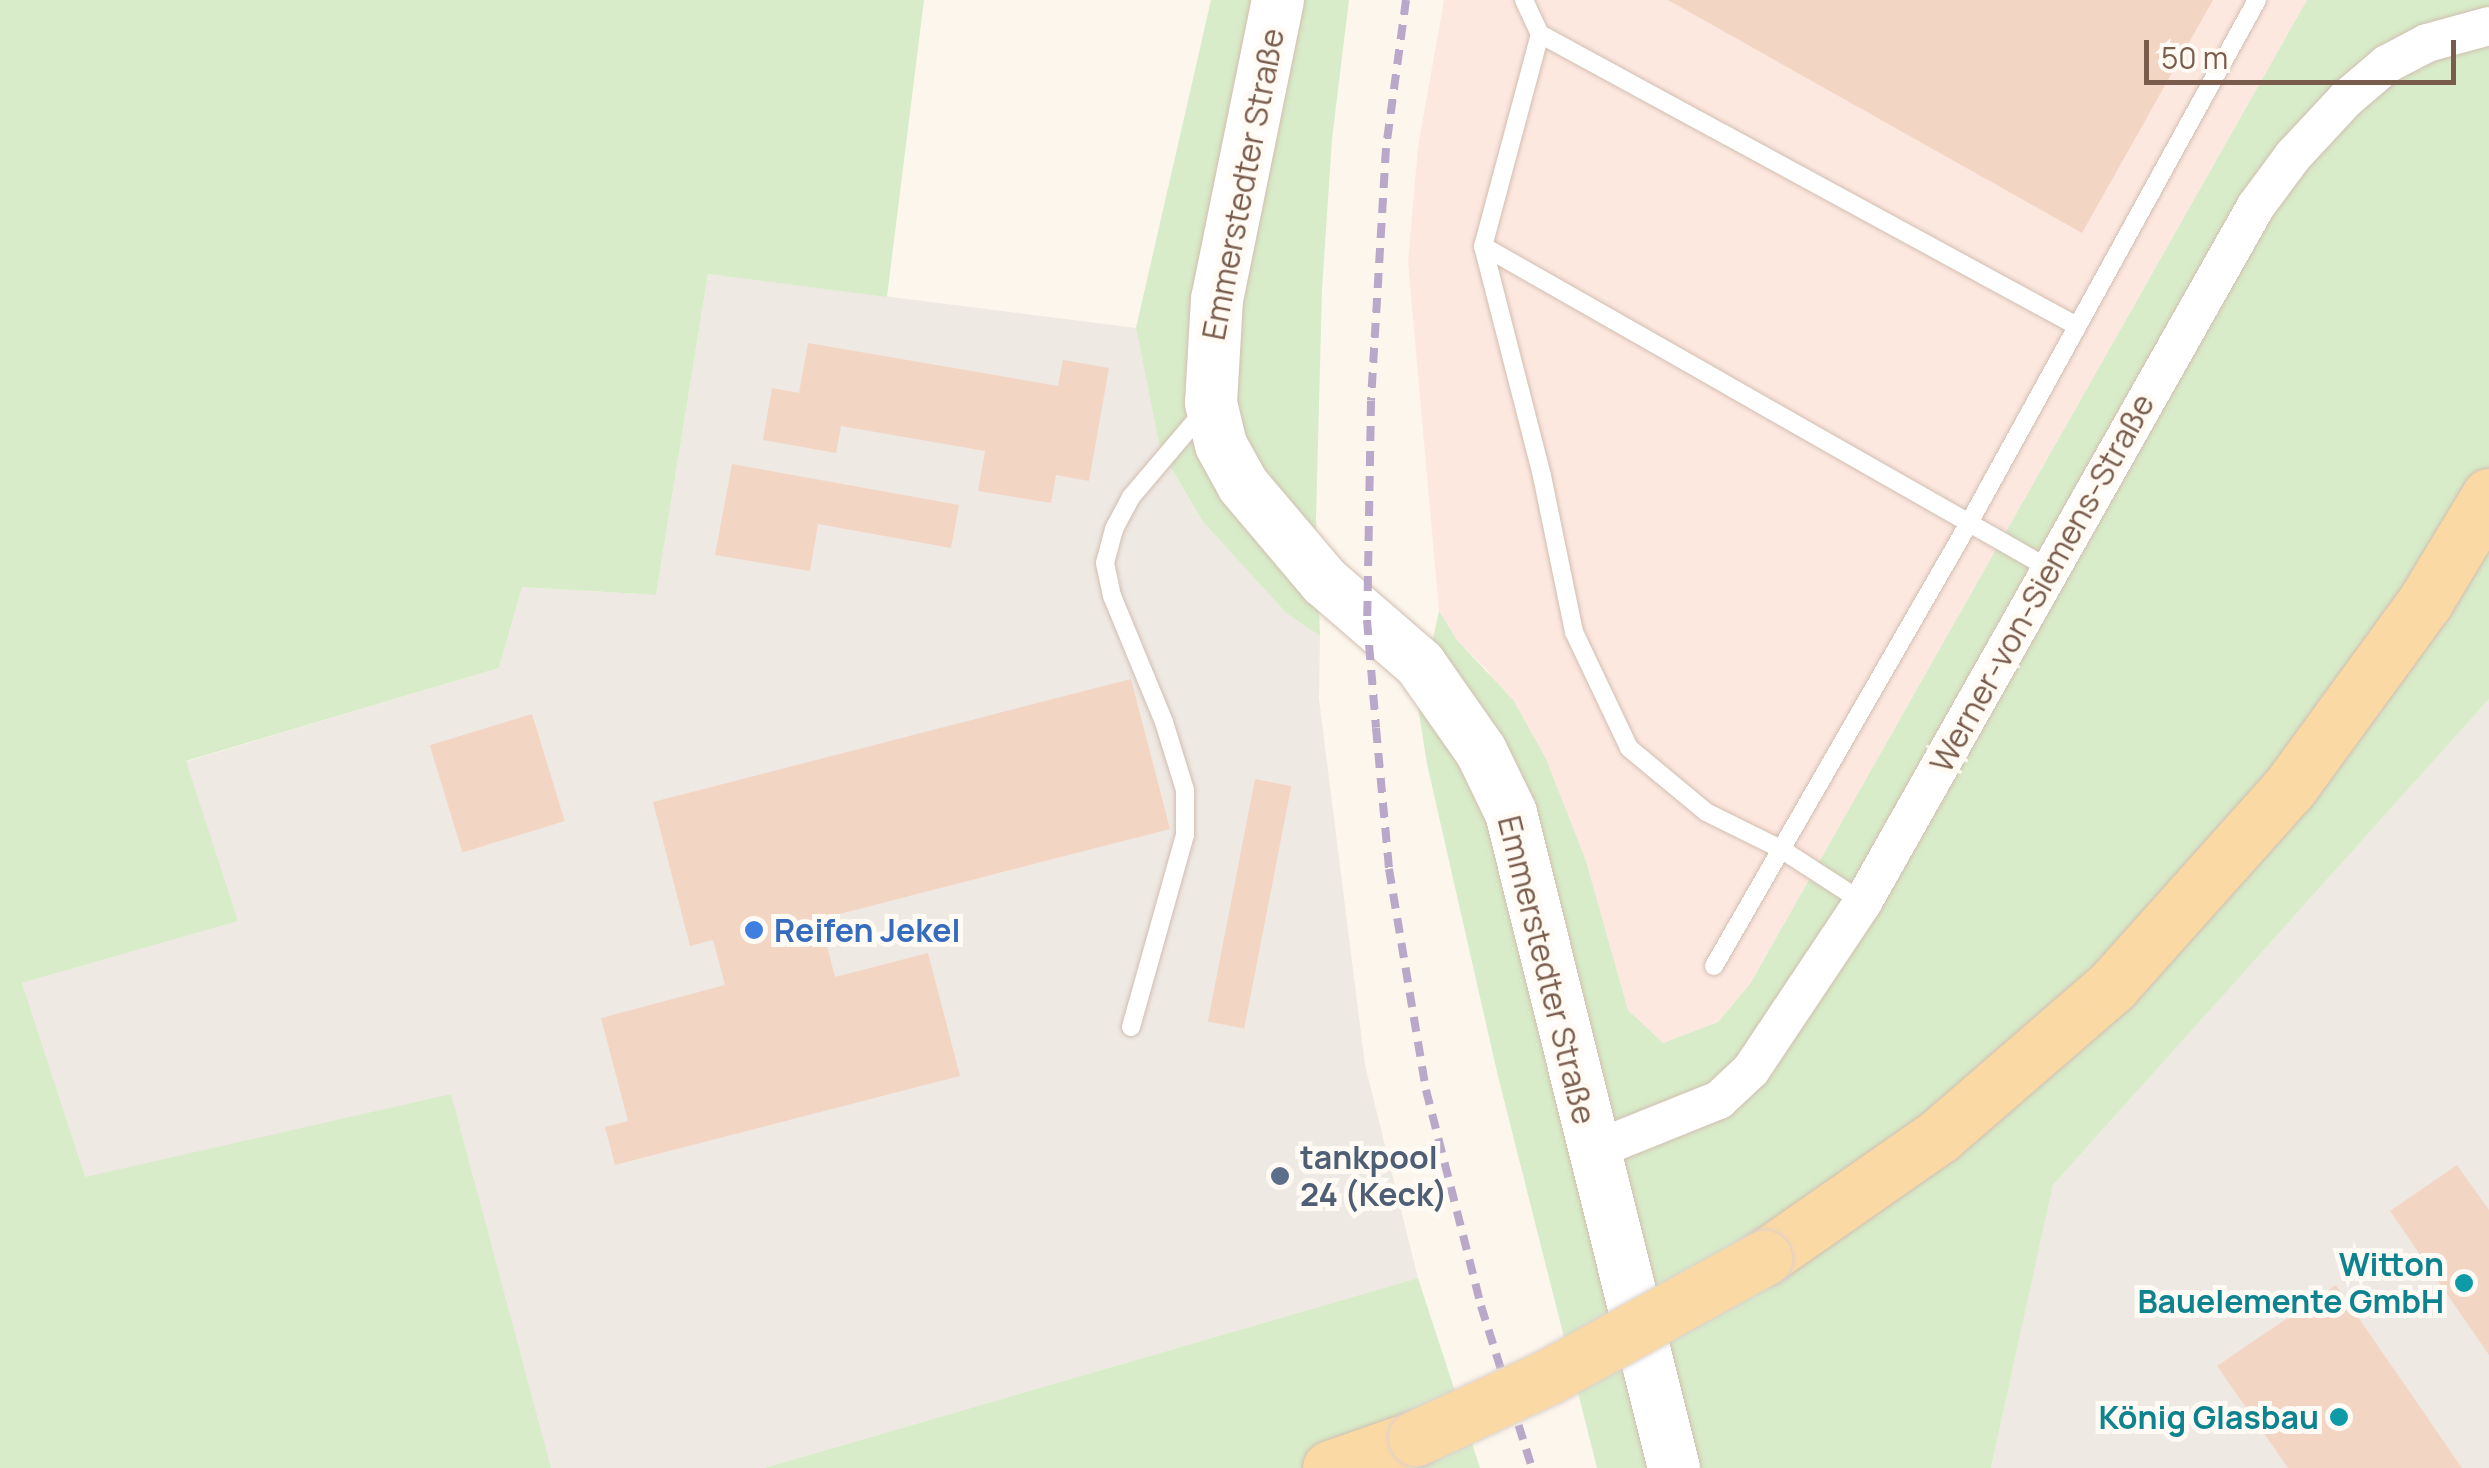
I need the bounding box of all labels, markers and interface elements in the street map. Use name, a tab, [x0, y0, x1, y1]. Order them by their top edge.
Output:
scale bar	[2149, 20, 2462, 82]
street label: Emmerstedter Straße	[1194, 25, 1292, 343]
text: 50 m	[2161, 37, 2228, 78]
street label: Werner-von-Siemens-Straße	[1922, 387, 2162, 779]
street label: Emmerstedter Straße	[1490, 812, 1604, 1128]
place label: Reifen Jekel	[774, 911, 960, 949]
marker: Reifen Jekel	[743, 919, 765, 941]
place label: tankpool 24 (Keck)	[1300, 1139, 1448, 1214]
marker: tankpool 24 (Keck)	[1269, 1165, 1291, 1187]
place label: Witton Bauelemente GmbH	[2137, 1246, 2444, 1321]
marker: Witton Bauelemente GmbH	[2453, 1272, 2475, 1294]
place label: König Glasbau	[2098, 1398, 2319, 1436]
marker: König Glasbau	[2328, 1406, 2350, 1428]

